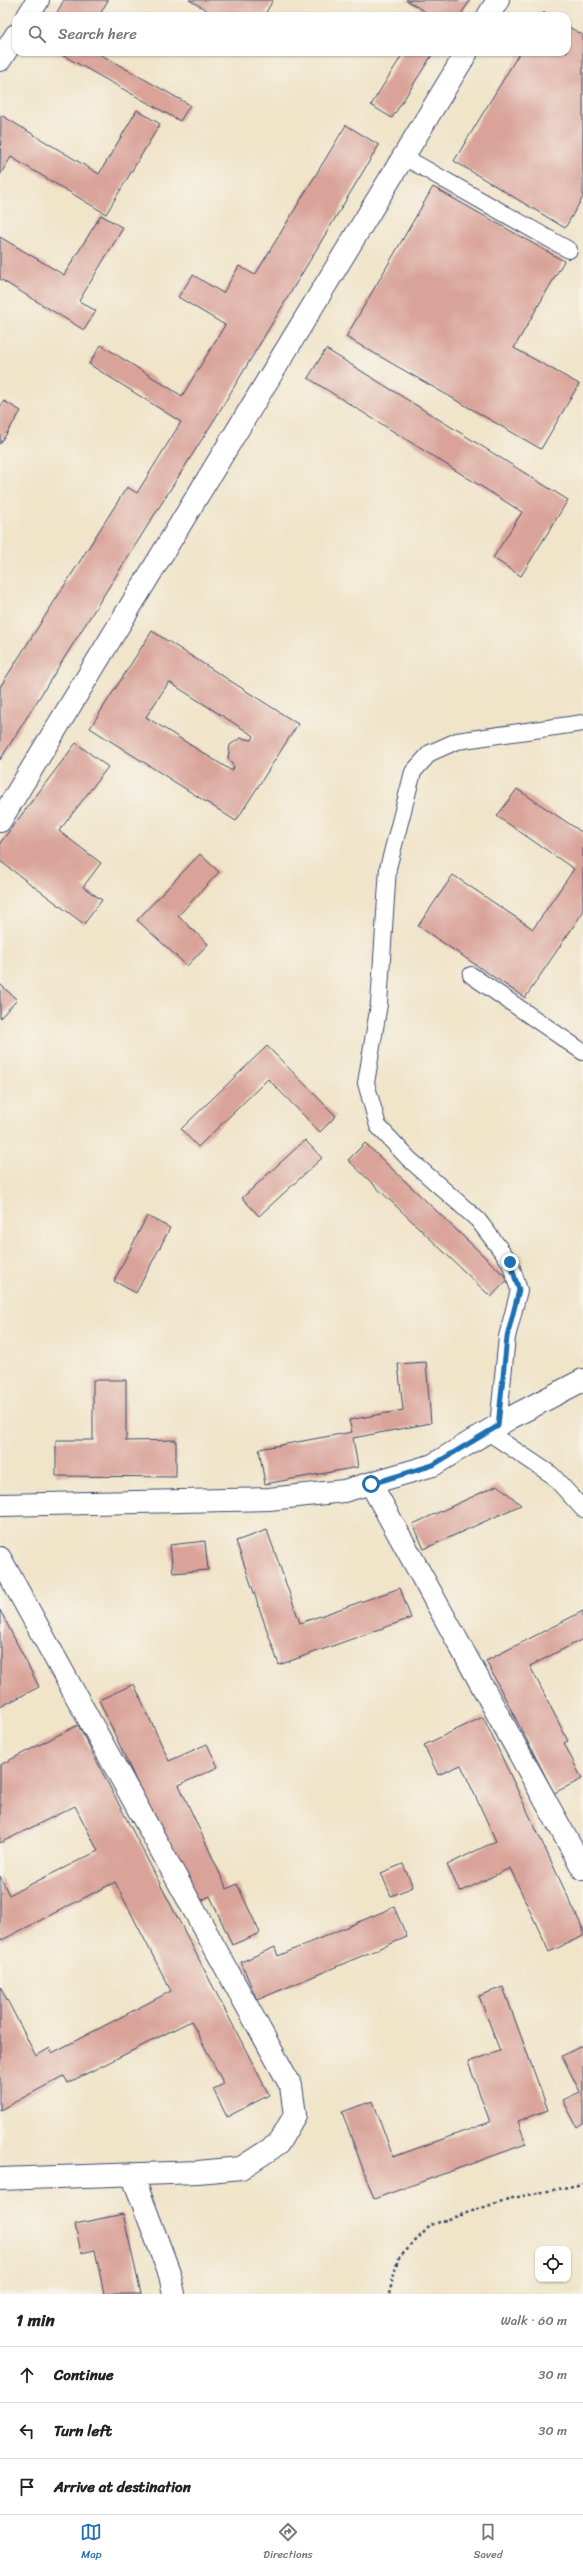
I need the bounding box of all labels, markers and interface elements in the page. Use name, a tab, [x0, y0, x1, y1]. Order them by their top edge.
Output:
search box	[12, 12, 571, 56]
text: Search here	[58, 21, 137, 47]
icon: search	[26, 23, 48, 45]
route end	[501, 1253, 519, 1271]
route start	[362, 1475, 380, 1493]
map controls	[535, 2246, 571, 2282]
button: locate	[535, 2246, 571, 2282]
text: 1 min	[16, 2305, 55, 2335]
text: Walk · 60 m	[501, 2309, 567, 2332]
text: Continue	[54, 2362, 114, 2388]
text: 30 m	[538, 2363, 567, 2386]
icon: ahead	[16, 2364, 38, 2386]
text: Turn left	[54, 2418, 112, 2444]
text: 30 m	[538, 2419, 567, 2442]
icon: left	[16, 2420, 38, 2442]
text: Arrive at destination	[54, 2474, 191, 2500]
icon: arrive	[16, 2476, 38, 2498]
tab: Map	[80, 2521, 102, 2564]
tab: Directions	[263, 2521, 313, 2564]
tab: Saved	[474, 2521, 503, 2564]

